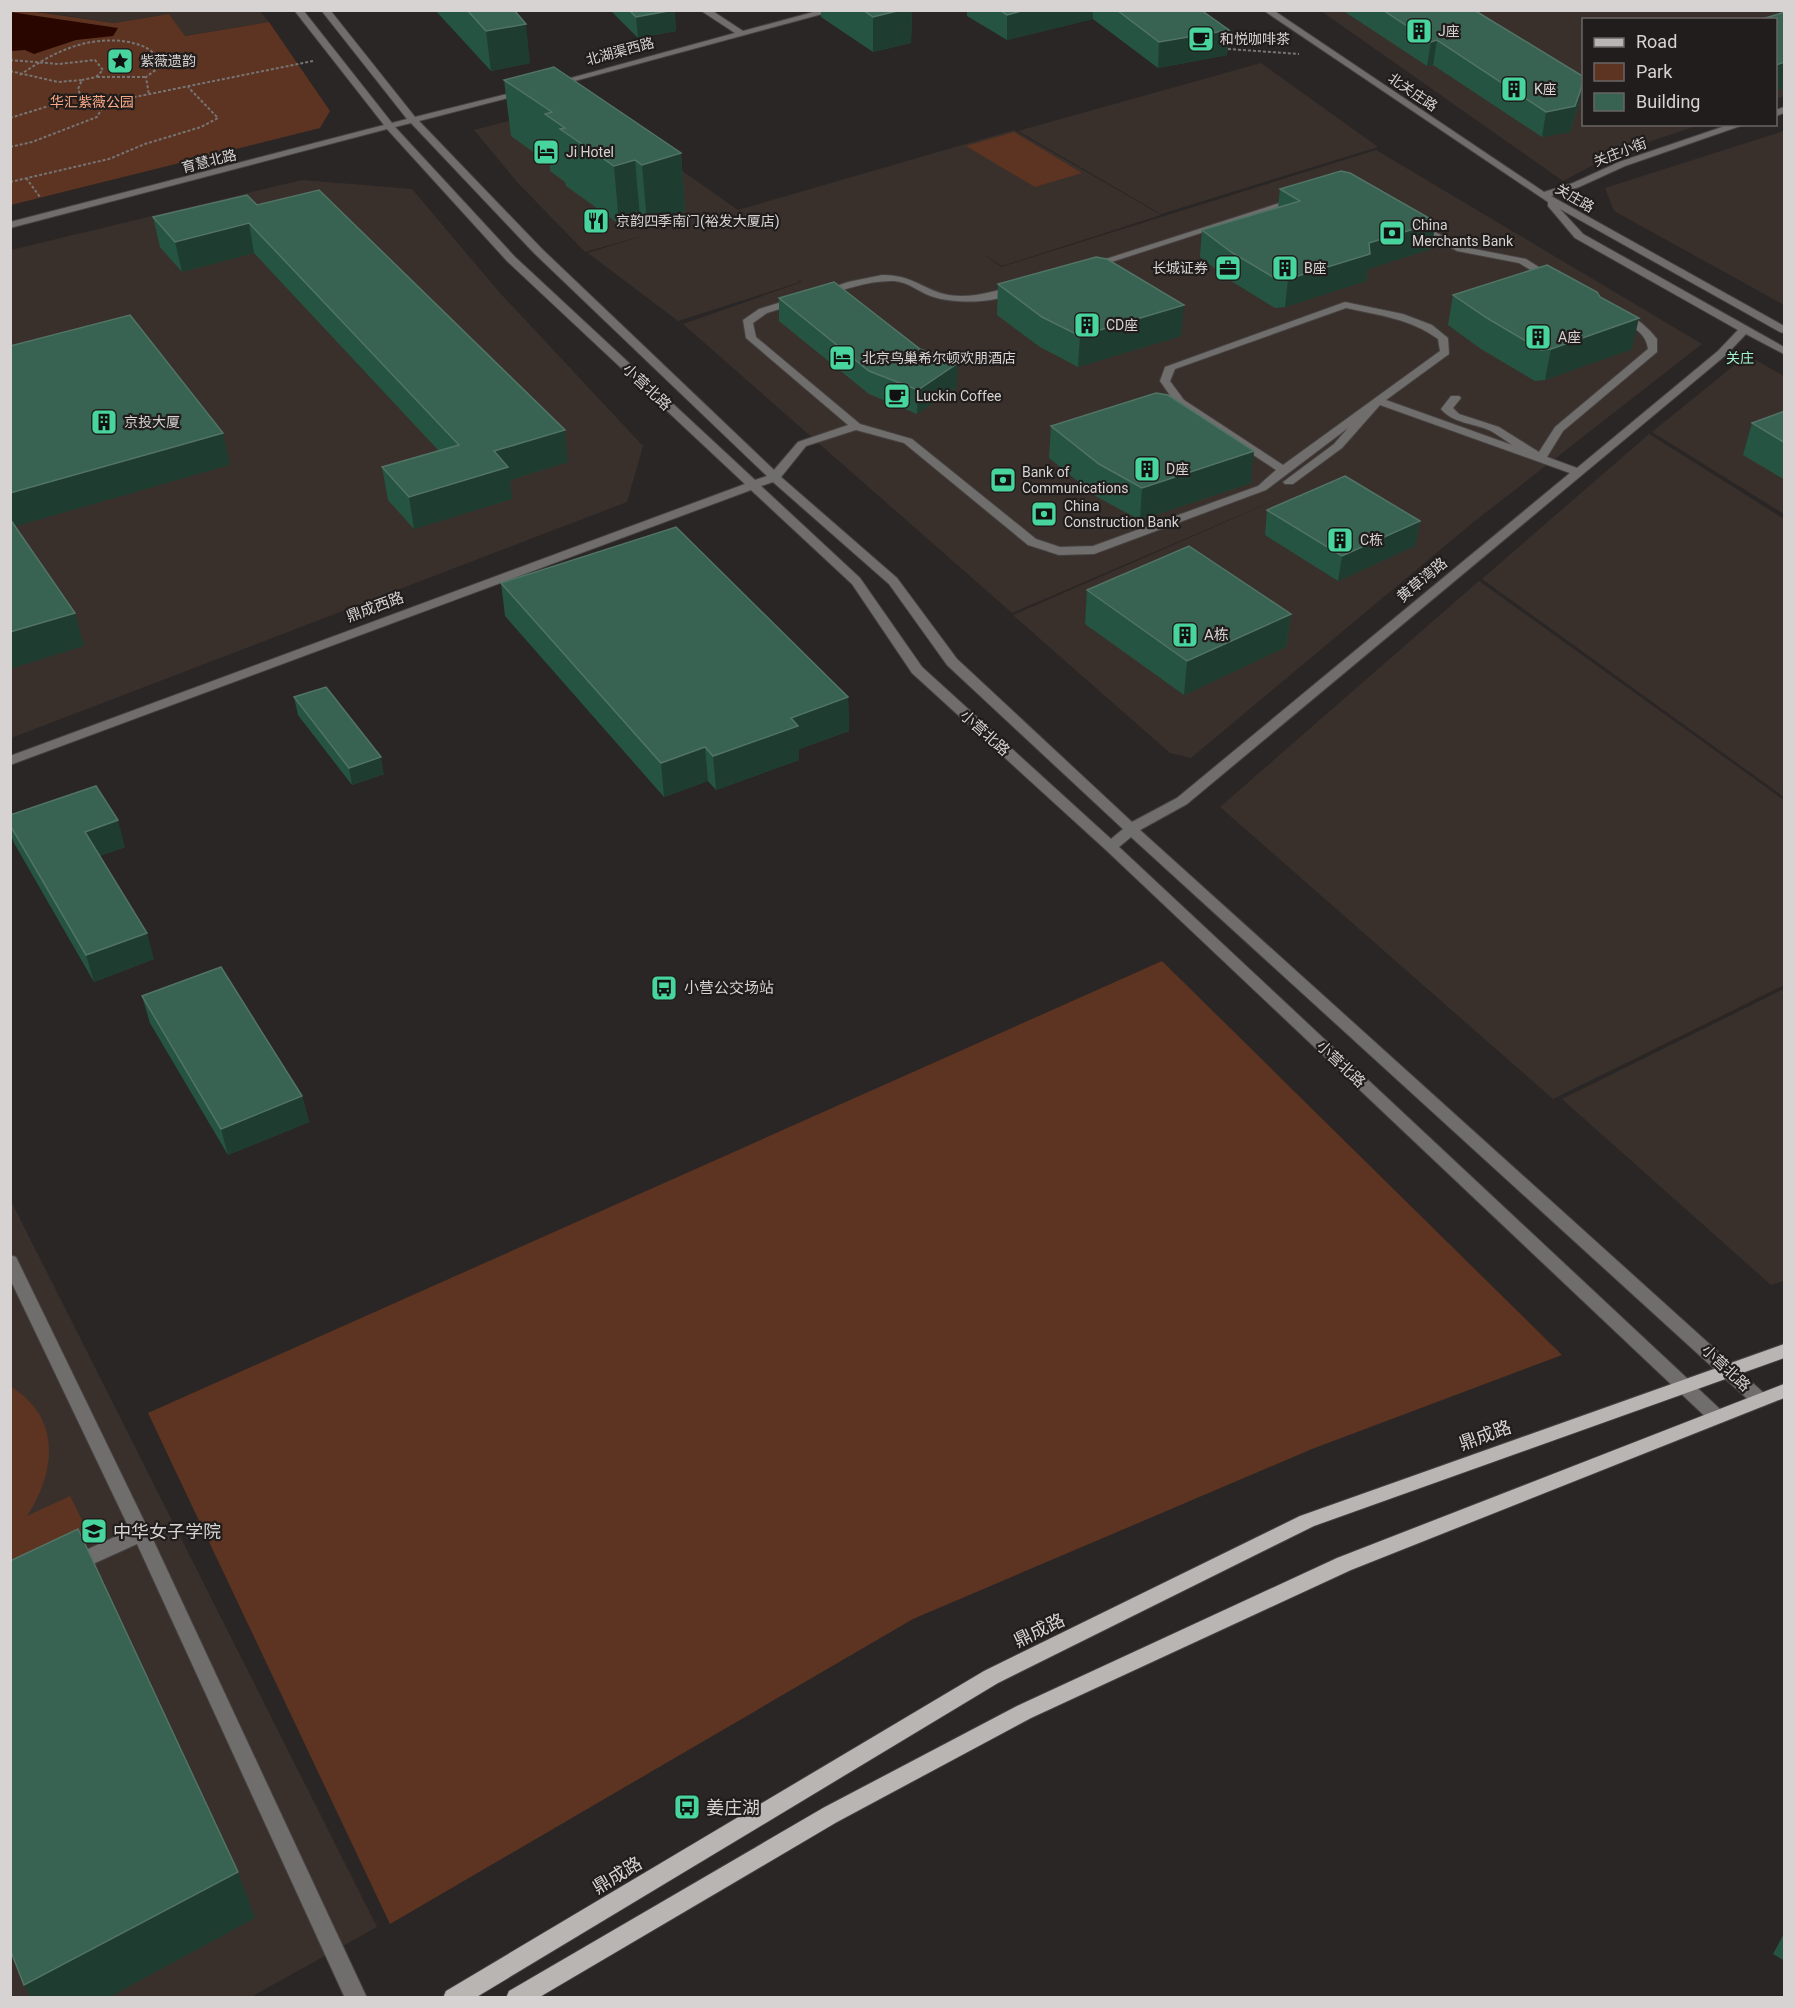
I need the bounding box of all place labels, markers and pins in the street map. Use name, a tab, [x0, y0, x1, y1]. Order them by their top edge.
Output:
building icon: J座	[1404, 16, 1434, 46]
place label: J座	[1438, 23, 1460, 39]
cafe icon: 和悦咖啡茶	[1186, 24, 1216, 54]
place label: 和悦咖啡茶	[1220, 31, 1290, 47]
place icon: 紫薇遗韵	[105, 46, 135, 76]
place label: 紫薇遗韵	[140, 53, 196, 69]
building icon: K座	[1499, 74, 1529, 104]
place label: K座	[1534, 81, 1557, 97]
hotel icon: Ji Hotel	[531, 137, 561, 167]
place label: Ji Hotel	[566, 144, 614, 160]
restaurant icon: 京韵四季南门(裕发大厦店)	[581, 206, 611, 236]
place label: 京韵四季南门(裕发大厦店)	[616, 213, 780, 230]
place label: China Merchants Bank	[1412, 217, 1514, 249]
bank icon: China Merchants Bank	[1377, 218, 1407, 248]
office icon: 长城证券	[1213, 253, 1243, 283]
building icon: B座	[1270, 253, 1300, 283]
place label: 长城证券	[1152, 260, 1208, 276]
place label: B座	[1304, 260, 1327, 276]
building icon: CD座	[1072, 310, 1102, 340]
place label: CD座	[1106, 317, 1138, 333]
building icon: A座	[1523, 322, 1553, 352]
place label: A座	[1558, 329, 1581, 345]
hotel icon: 北京鸟巢希尔顿欢朋酒店	[827, 343, 857, 373]
place label: 北京鸟巢希尔顿欢朋酒店	[862, 350, 1016, 366]
cafe icon: Luckin Coffee	[882, 381, 912, 411]
place label: Luckin Coffee	[916, 388, 1002, 404]
building icon: 京投大厦	[89, 407, 119, 437]
place label: 京投大厦	[124, 414, 180, 430]
building icon: D座	[1132, 454, 1162, 484]
place label: D座	[1166, 461, 1189, 477]
place label: Bank of Communications	[1022, 464, 1128, 496]
bank icon: Bank of Communications	[988, 465, 1018, 495]
place label: China Construction Bank	[1064, 498, 1180, 530]
bank icon: China Construction Bank	[1029, 499, 1059, 529]
building icon: C栋	[1325, 525, 1355, 555]
place label: C栋	[1360, 532, 1383, 548]
building icon: A栋	[1170, 620, 1200, 650]
place label: A栋	[1204, 626, 1229, 644]
bus stop icon: 小营公交场站	[649, 973, 679, 1003]
place label: 小营公交场站	[684, 979, 774, 997]
school or university icon: 中华女子学院	[79, 1516, 109, 1546]
place label: 中华女子学院	[113, 1521, 221, 1542]
bus stop icon: 姜庄湖	[672, 1792, 702, 1822]
place label: 姜庄湖	[706, 1797, 760, 1818]

